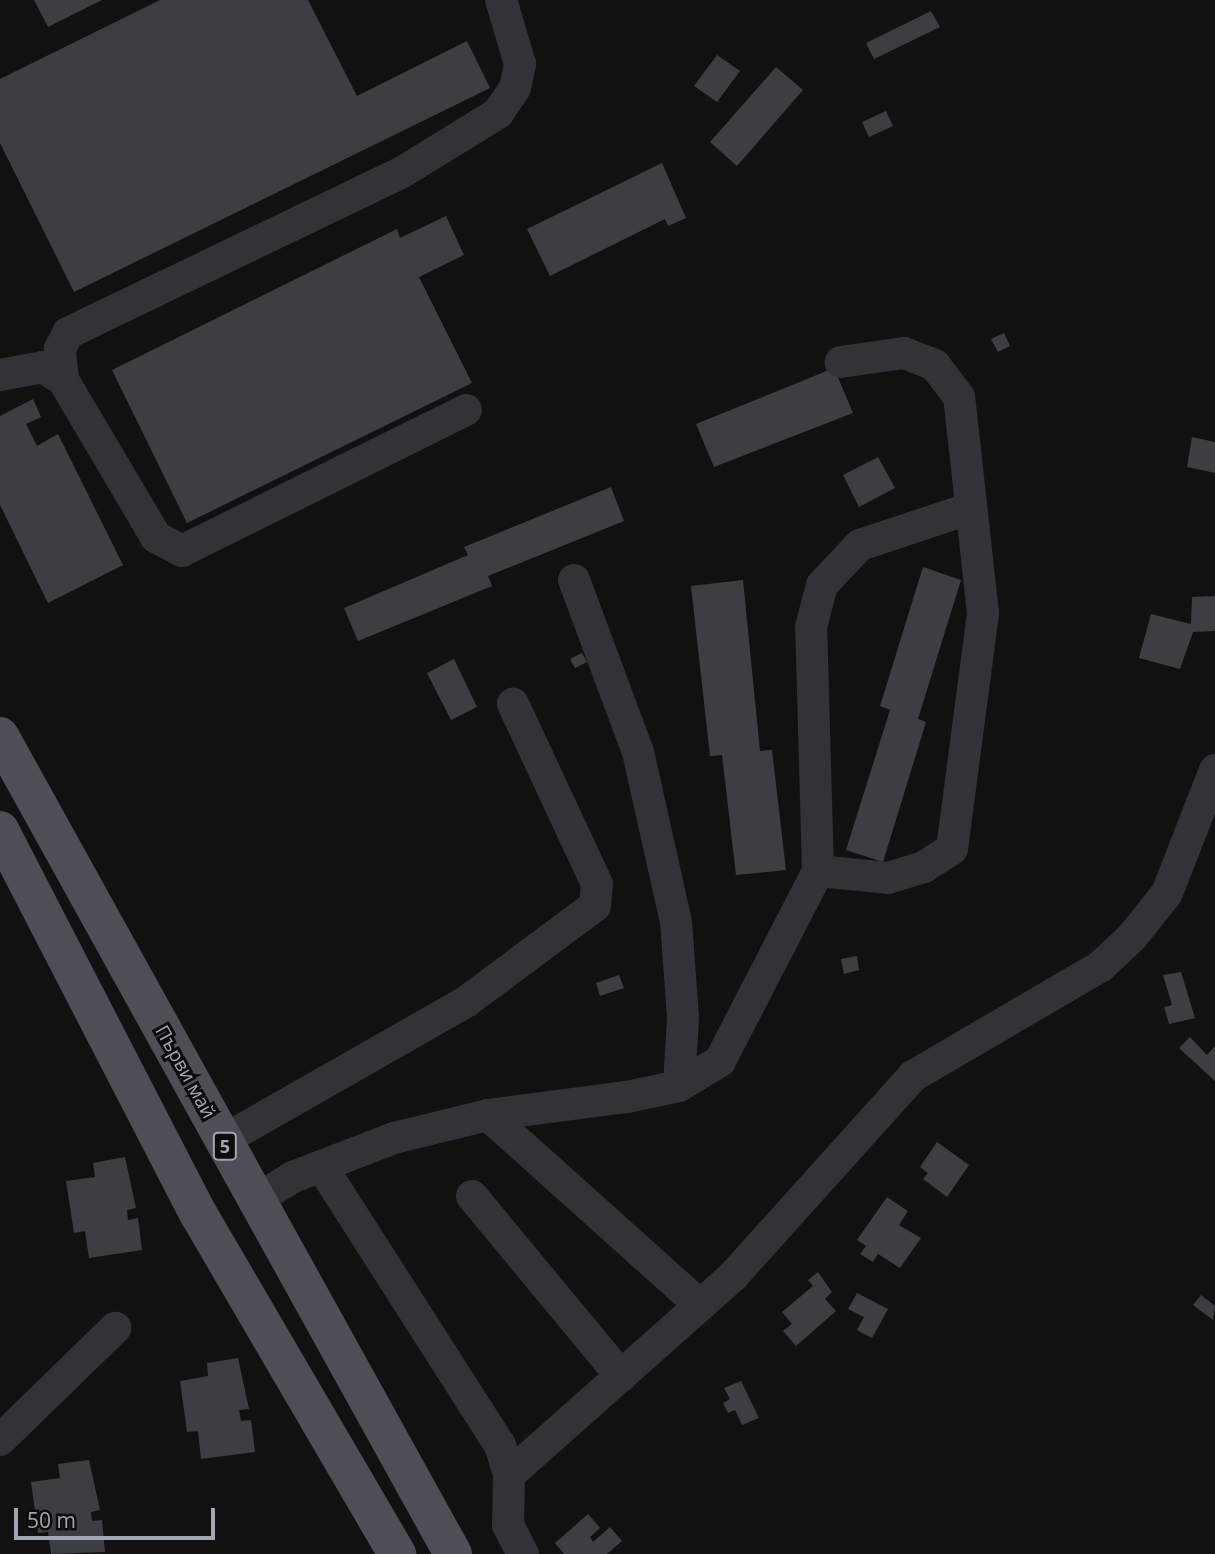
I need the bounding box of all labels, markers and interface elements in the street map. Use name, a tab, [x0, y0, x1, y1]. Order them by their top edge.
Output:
street label: Първи май	[150, 1021, 220, 1123]
road number: 5	[213, 1132, 237, 1161]
scale bar	[18, 1494, 219, 1538]
text: 50 m	[27, 1506, 76, 1534]

